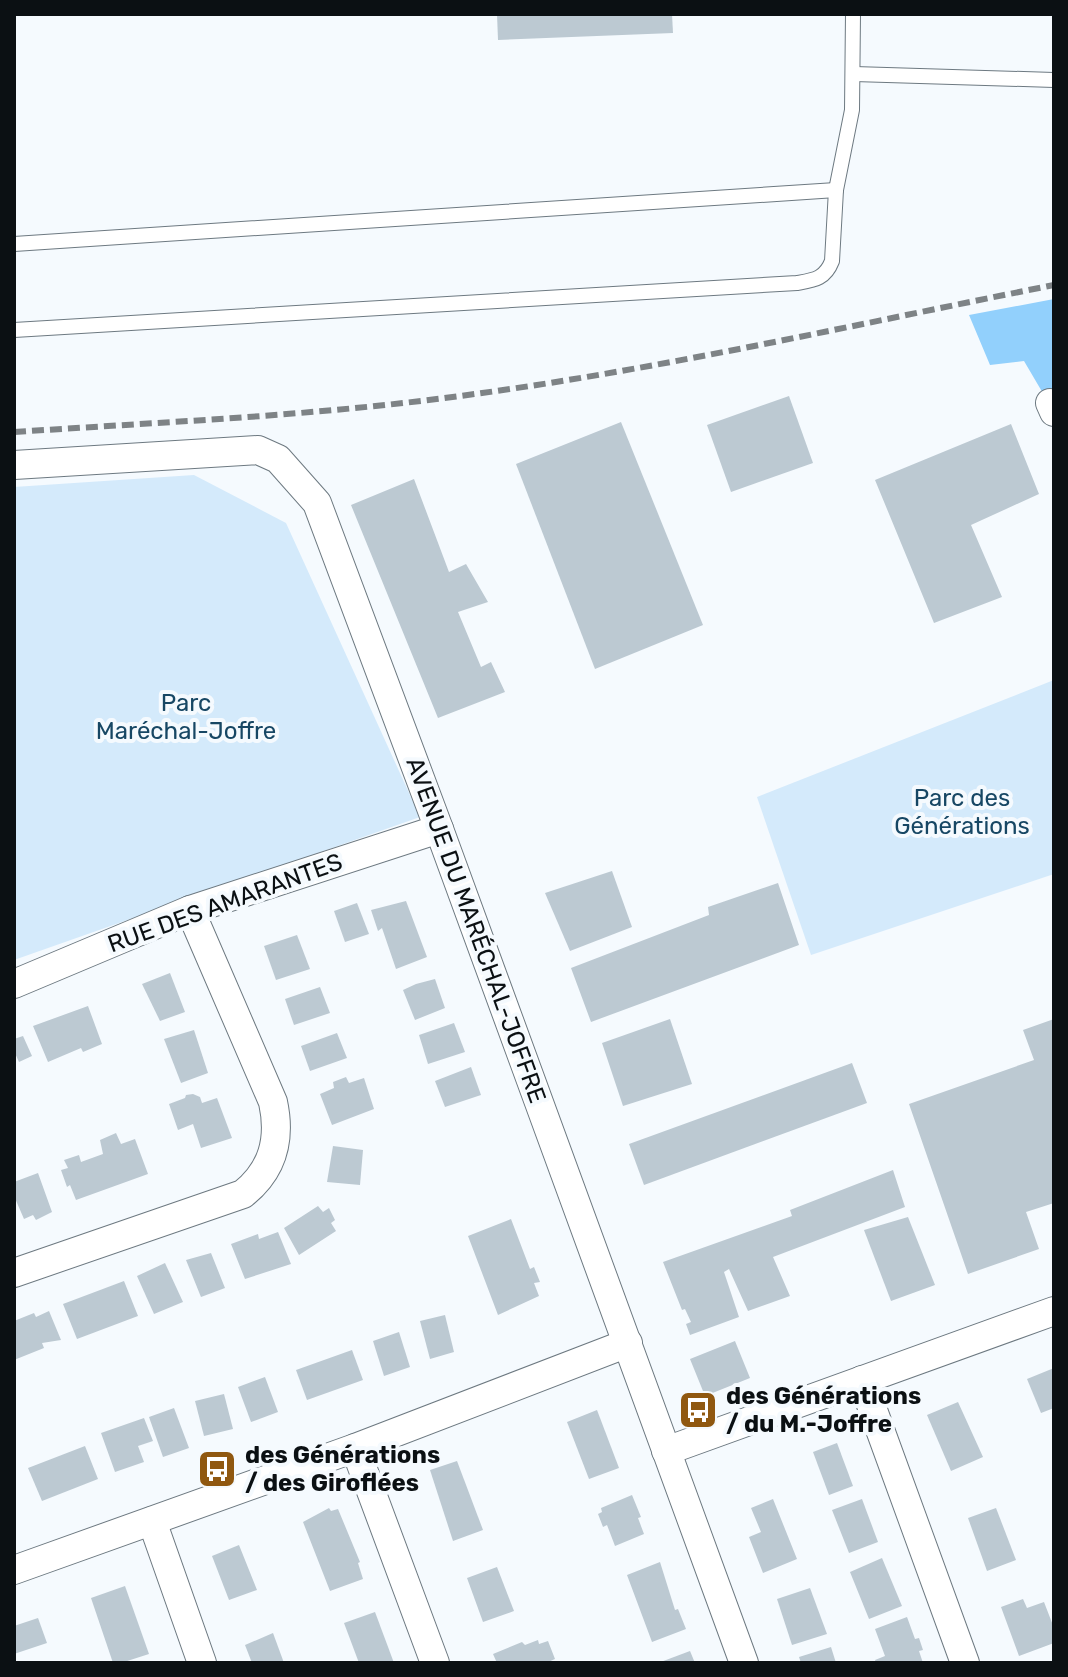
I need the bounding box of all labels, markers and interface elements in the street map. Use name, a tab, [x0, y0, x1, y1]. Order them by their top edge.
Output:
park label: Parc Maréchal-Joffre	[96, 689, 276, 745]
street label: AVENUE DU MARÉCHAL-JOFFRE	[400, 753, 552, 1107]
park label: Parc des Générations	[894, 784, 1030, 840]
street label: RUE DES AMARANTES	[104, 848, 346, 958]
place label: des Générations / du M.-Joffre	[726, 1382, 921, 1438]
bus stop icon: des Générations / du M.-Joffre	[677, 1389, 719, 1431]
place label: des Générations / des Giroflées	[245, 1441, 440, 1497]
bus stop icon: des Générations / des Giroflées	[196, 1448, 238, 1490]

